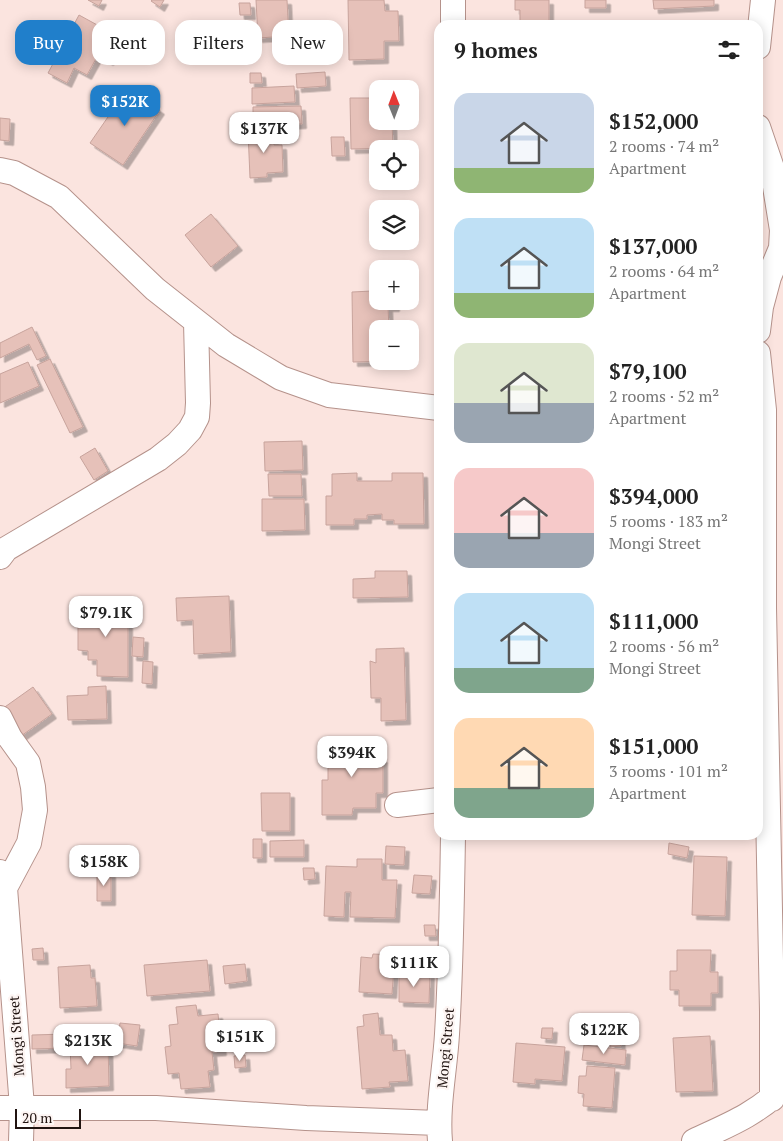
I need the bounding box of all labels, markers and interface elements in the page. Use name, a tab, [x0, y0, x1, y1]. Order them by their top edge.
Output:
chip: Buy	[15, 20, 82, 65]
chip: Rent	[92, 20, 165, 65]
chip: Filters	[175, 20, 262, 65]
chip: New	[272, 20, 343, 65]
text: 9 homes	[454, 36, 538, 64]
icon: filters	[715, 36, 743, 64]
north arrow	[369, 80, 419, 130]
map controls	[369, 80, 419, 370]
pin: $152K	[90, 84, 160, 127]
text: $152K	[101, 90, 149, 112]
text: $152,000	[609, 107, 698, 135]
pin: $137K	[229, 112, 299, 154]
icon: home	[494, 113, 554, 173]
text: $137K	[240, 117, 288, 139]
text: 2 rooms · 74 m²	[609, 135, 719, 157]
button: locate	[369, 140, 419, 190]
text: Apartment	[609, 157, 686, 179]
button: layers	[369, 200, 419, 250]
text: $137,000	[609, 232, 697, 260]
icon: home	[494, 238, 554, 298]
button: +	[369, 260, 419, 310]
text: 2 rooms · 64 m²	[609, 260, 719, 282]
text: Apartment	[609, 282, 686, 304]
button: −	[369, 320, 419, 370]
text: $79,100	[609, 357, 687, 385]
icon: home	[494, 363, 554, 423]
text: 2 rooms · 52 m²	[609, 385, 719, 407]
text: Apartment	[609, 407, 686, 429]
text: $394,000	[609, 482, 698, 510]
icon: home	[494, 488, 554, 548]
text: 5 rooms · 183 m²	[609, 510, 728, 532]
text: Mongi Street	[609, 532, 701, 554]
pin: $79.1K	[65, 596, 147, 638]
text: $79.1K	[80, 601, 132, 623]
text: $111,000	[609, 607, 698, 635]
icon: home	[494, 613, 554, 673]
text: 2 rooms · 56 m²	[609, 635, 719, 657]
text: Mongi Street	[609, 657, 701, 679]
text: $151,000	[609, 732, 698, 760]
pin: $394K	[317, 736, 387, 778]
icon: home	[494, 738, 554, 798]
text: $394K	[328, 741, 376, 763]
text: 3 rooms · 101 m²	[609, 760, 728, 782]
text: Apartment	[609, 782, 686, 804]
pin: $158K	[69, 844, 139, 887]
text: $158K	[80, 850, 128, 872]
pin: $111K	[379, 946, 449, 988]
text: $111K	[390, 951, 438, 973]
street label: Mongi Street	[4, 994, 28, 1077]
street label: Mongi Street	[432, 1006, 458, 1089]
pin: $122K	[569, 1012, 639, 1055]
text: $122K	[580, 1018, 628, 1040]
pin: $151K	[205, 1020, 275, 1062]
pin: $213K	[53, 1024, 123, 1066]
text: $151K	[216, 1025, 264, 1047]
text: $213K	[64, 1029, 112, 1051]
scale bar	[15, 1106, 81, 1129]
text: 20 m	[22, 1108, 52, 1127]

